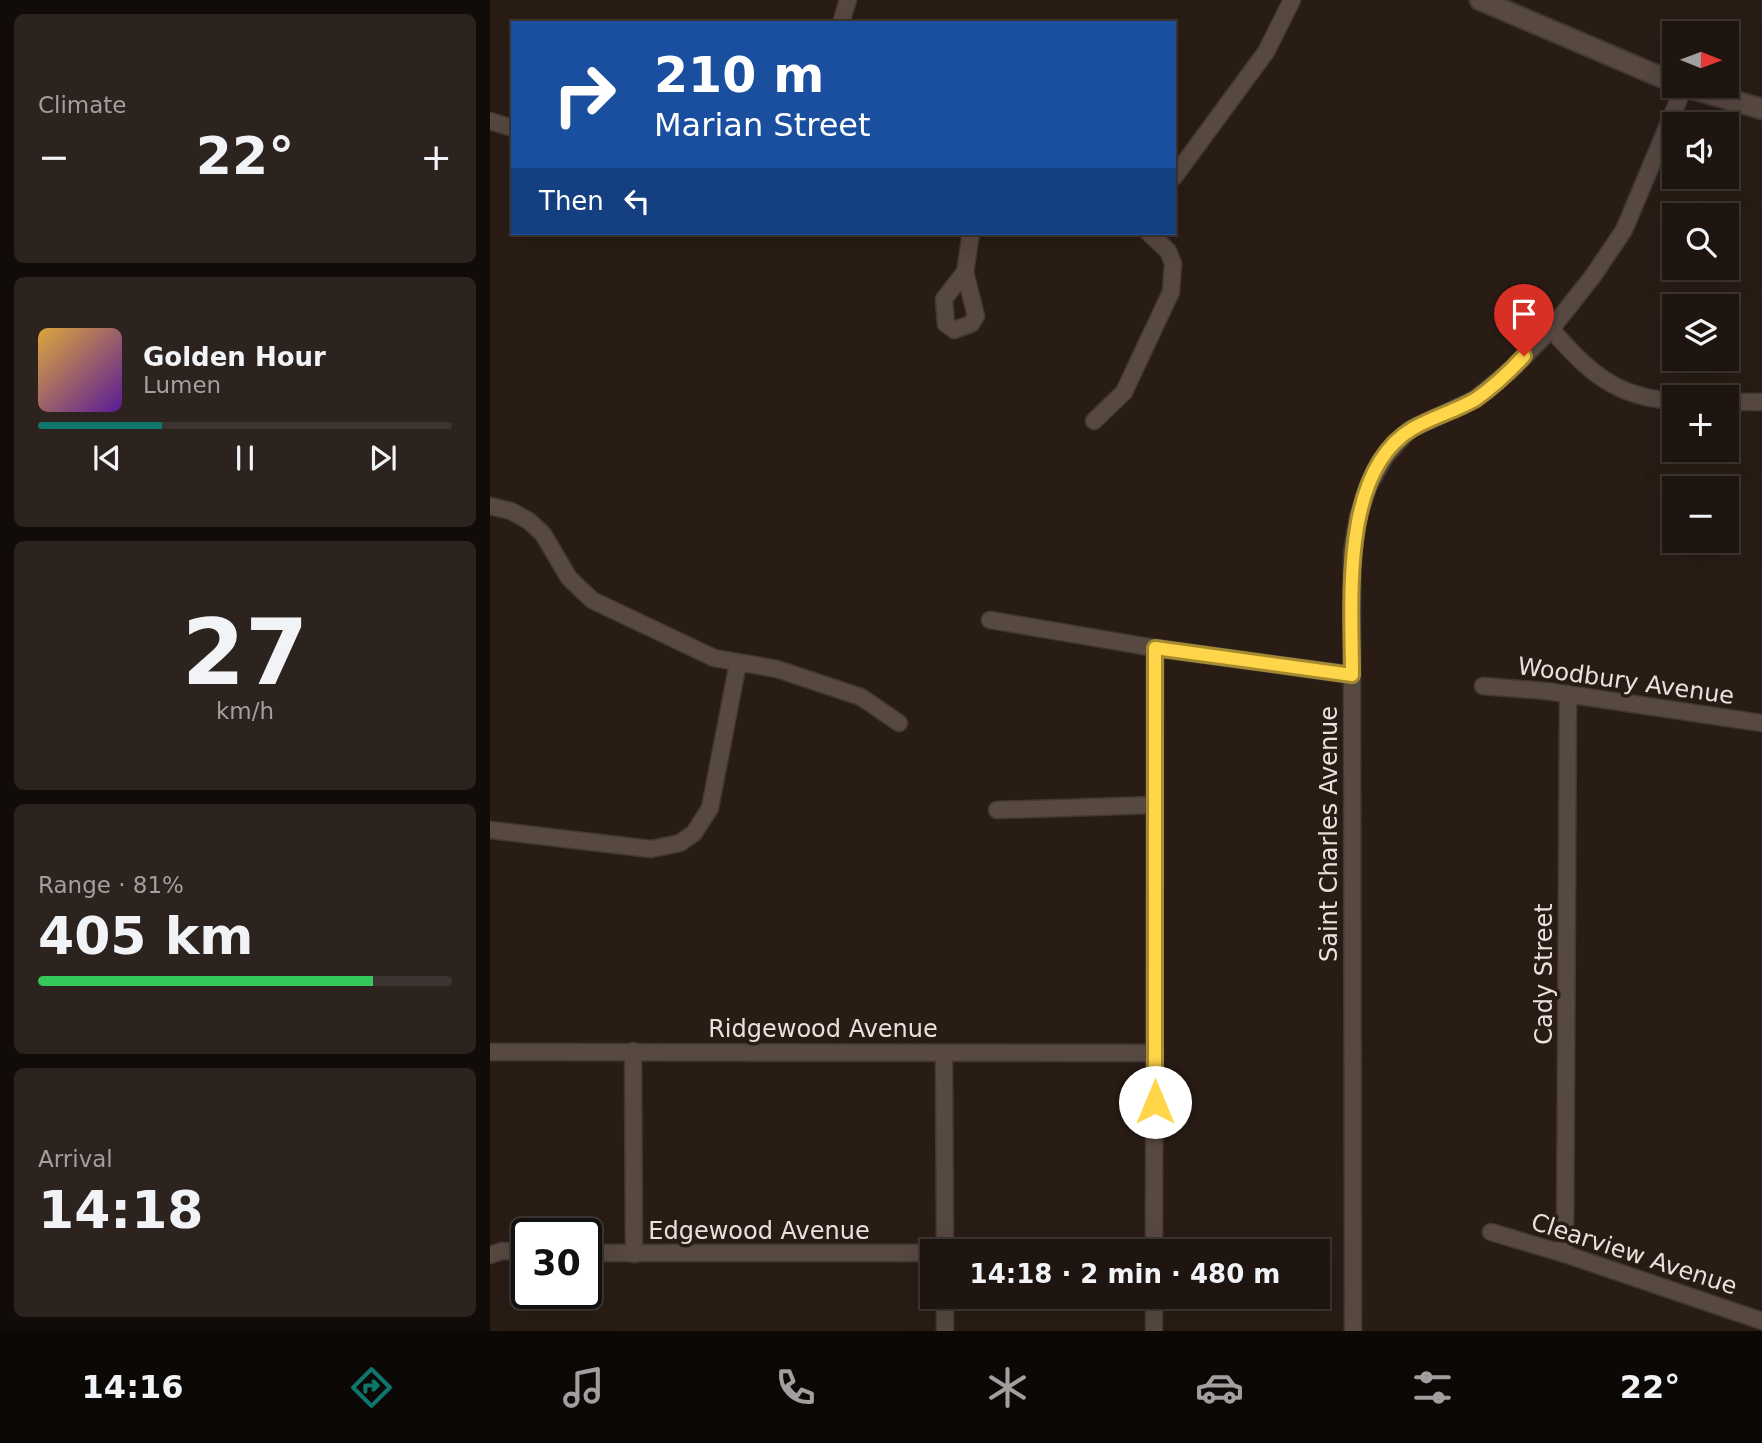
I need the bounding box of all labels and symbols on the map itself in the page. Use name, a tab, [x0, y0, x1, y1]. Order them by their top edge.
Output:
north arrow	[1662, 21, 1740, 98]
pin	[1494, 284, 1554, 356]
street label: Woodbury Avenue	[1516, 652, 1736, 710]
street label: Saint Charles Avenue	[1315, 706, 1343, 962]
street label: Cady Street	[1530, 903, 1558, 1045]
street label: Ridgewood Avenue	[708, 1015, 938, 1043]
position arrow	[1118, 1065, 1192, 1139]
street label: Clearview Avenue	[1528, 1207, 1740, 1301]
street label: Edgewood Avenue	[648, 1217, 870, 1245]
speed limit sign: 30	[511, 1218, 602, 1309]

